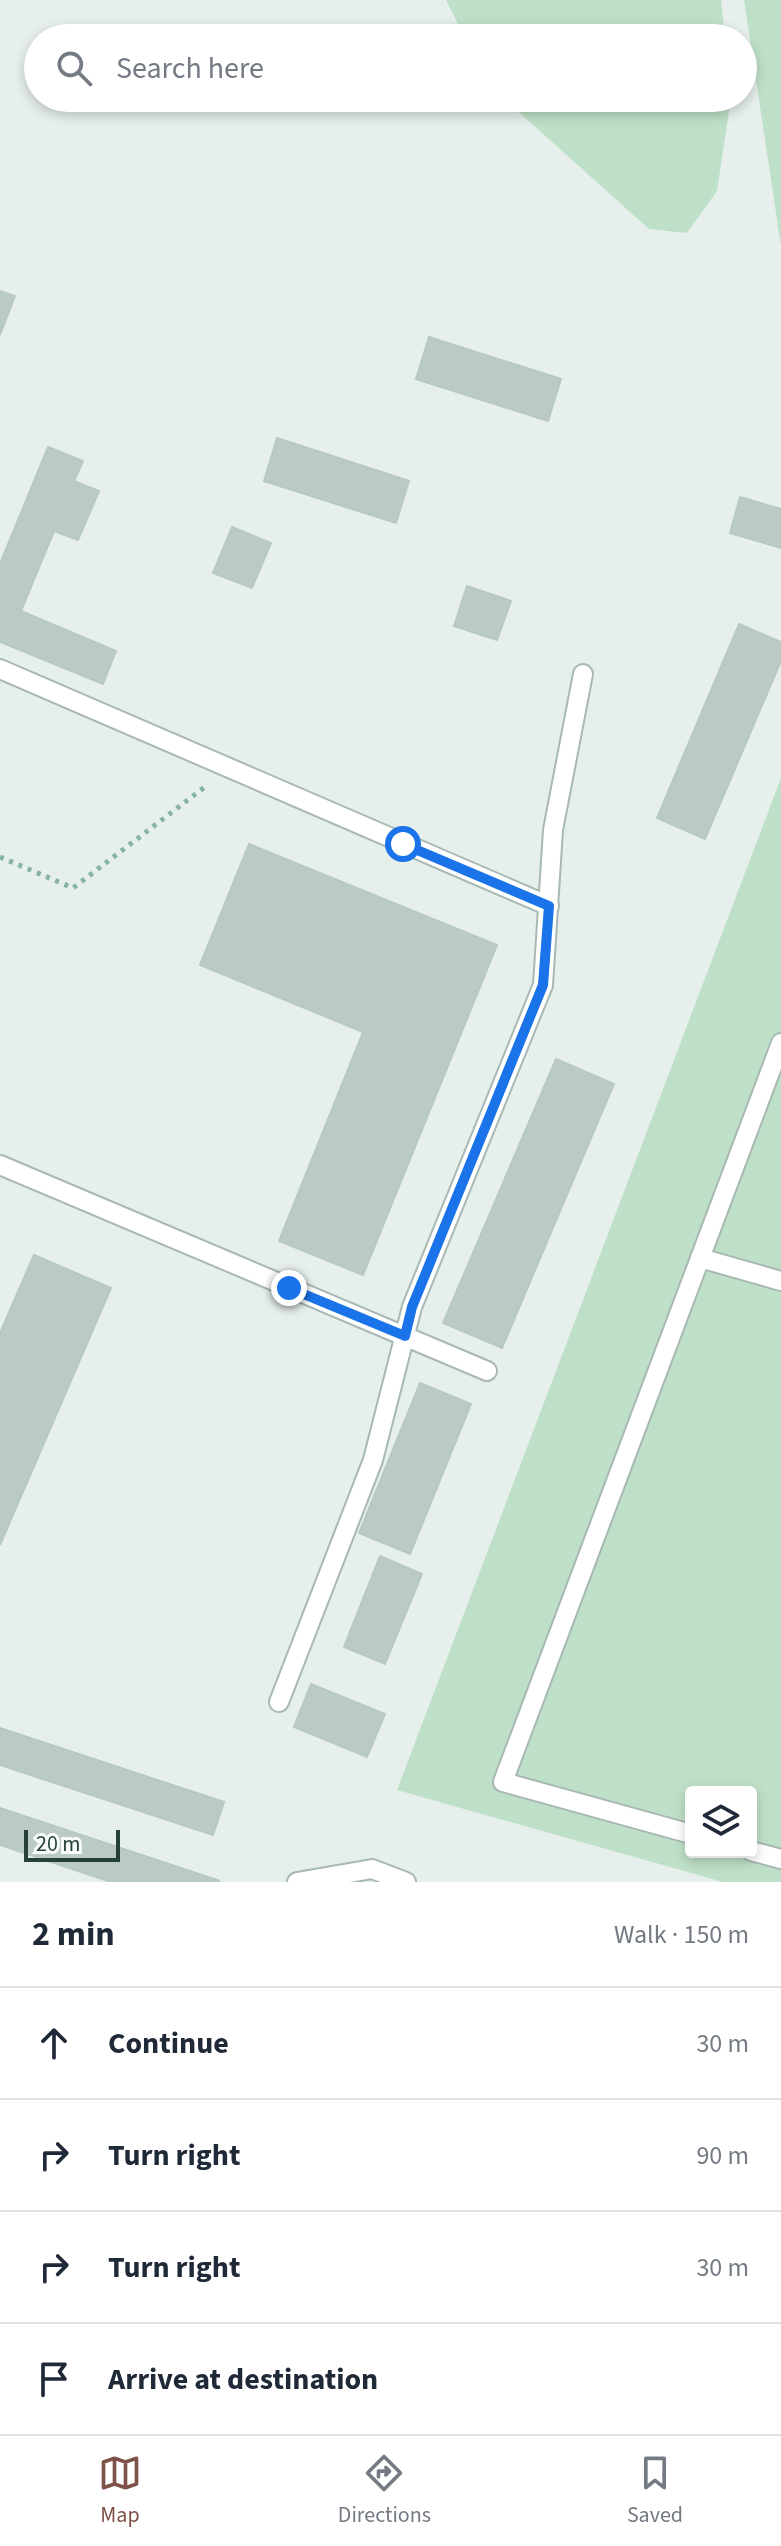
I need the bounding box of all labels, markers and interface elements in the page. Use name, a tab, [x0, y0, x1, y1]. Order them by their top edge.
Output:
search box	[24, 24, 757, 112]
icon: search	[52, 46, 96, 90]
text: Search here	[116, 47, 264, 90]
route start	[385, 826, 421, 862]
route end	[271, 1270, 307, 1306]
map controls	[685, 1786, 757, 1858]
button: layers	[685, 1786, 757, 1858]
scale bar	[24, 1826, 120, 1862]
text: 20 m	[36, 1828, 81, 1860]
text: 2 min	[32, 1910, 115, 1959]
text: Walk · 150 m	[614, 1916, 749, 1953]
icon: ahead	[32, 2021, 76, 2065]
text: Continue	[108, 2022, 229, 2065]
text: 30 m	[696, 2025, 749, 2062]
icon: right	[32, 2133, 76, 2177]
text: Turn right	[108, 2134, 240, 2177]
text: 90 m	[696, 2137, 749, 2174]
icon: right	[32, 2245, 76, 2289]
text: Turn right	[108, 2246, 240, 2289]
text: 30 m	[696, 2249, 749, 2286]
icon: arrive	[32, 2357, 76, 2401]
text: Arrive at destination	[108, 2358, 378, 2401]
tab: Map	[98, 2451, 142, 2531]
tab: Directions	[338, 2451, 431, 2531]
tab: Saved	[627, 2451, 683, 2531]

